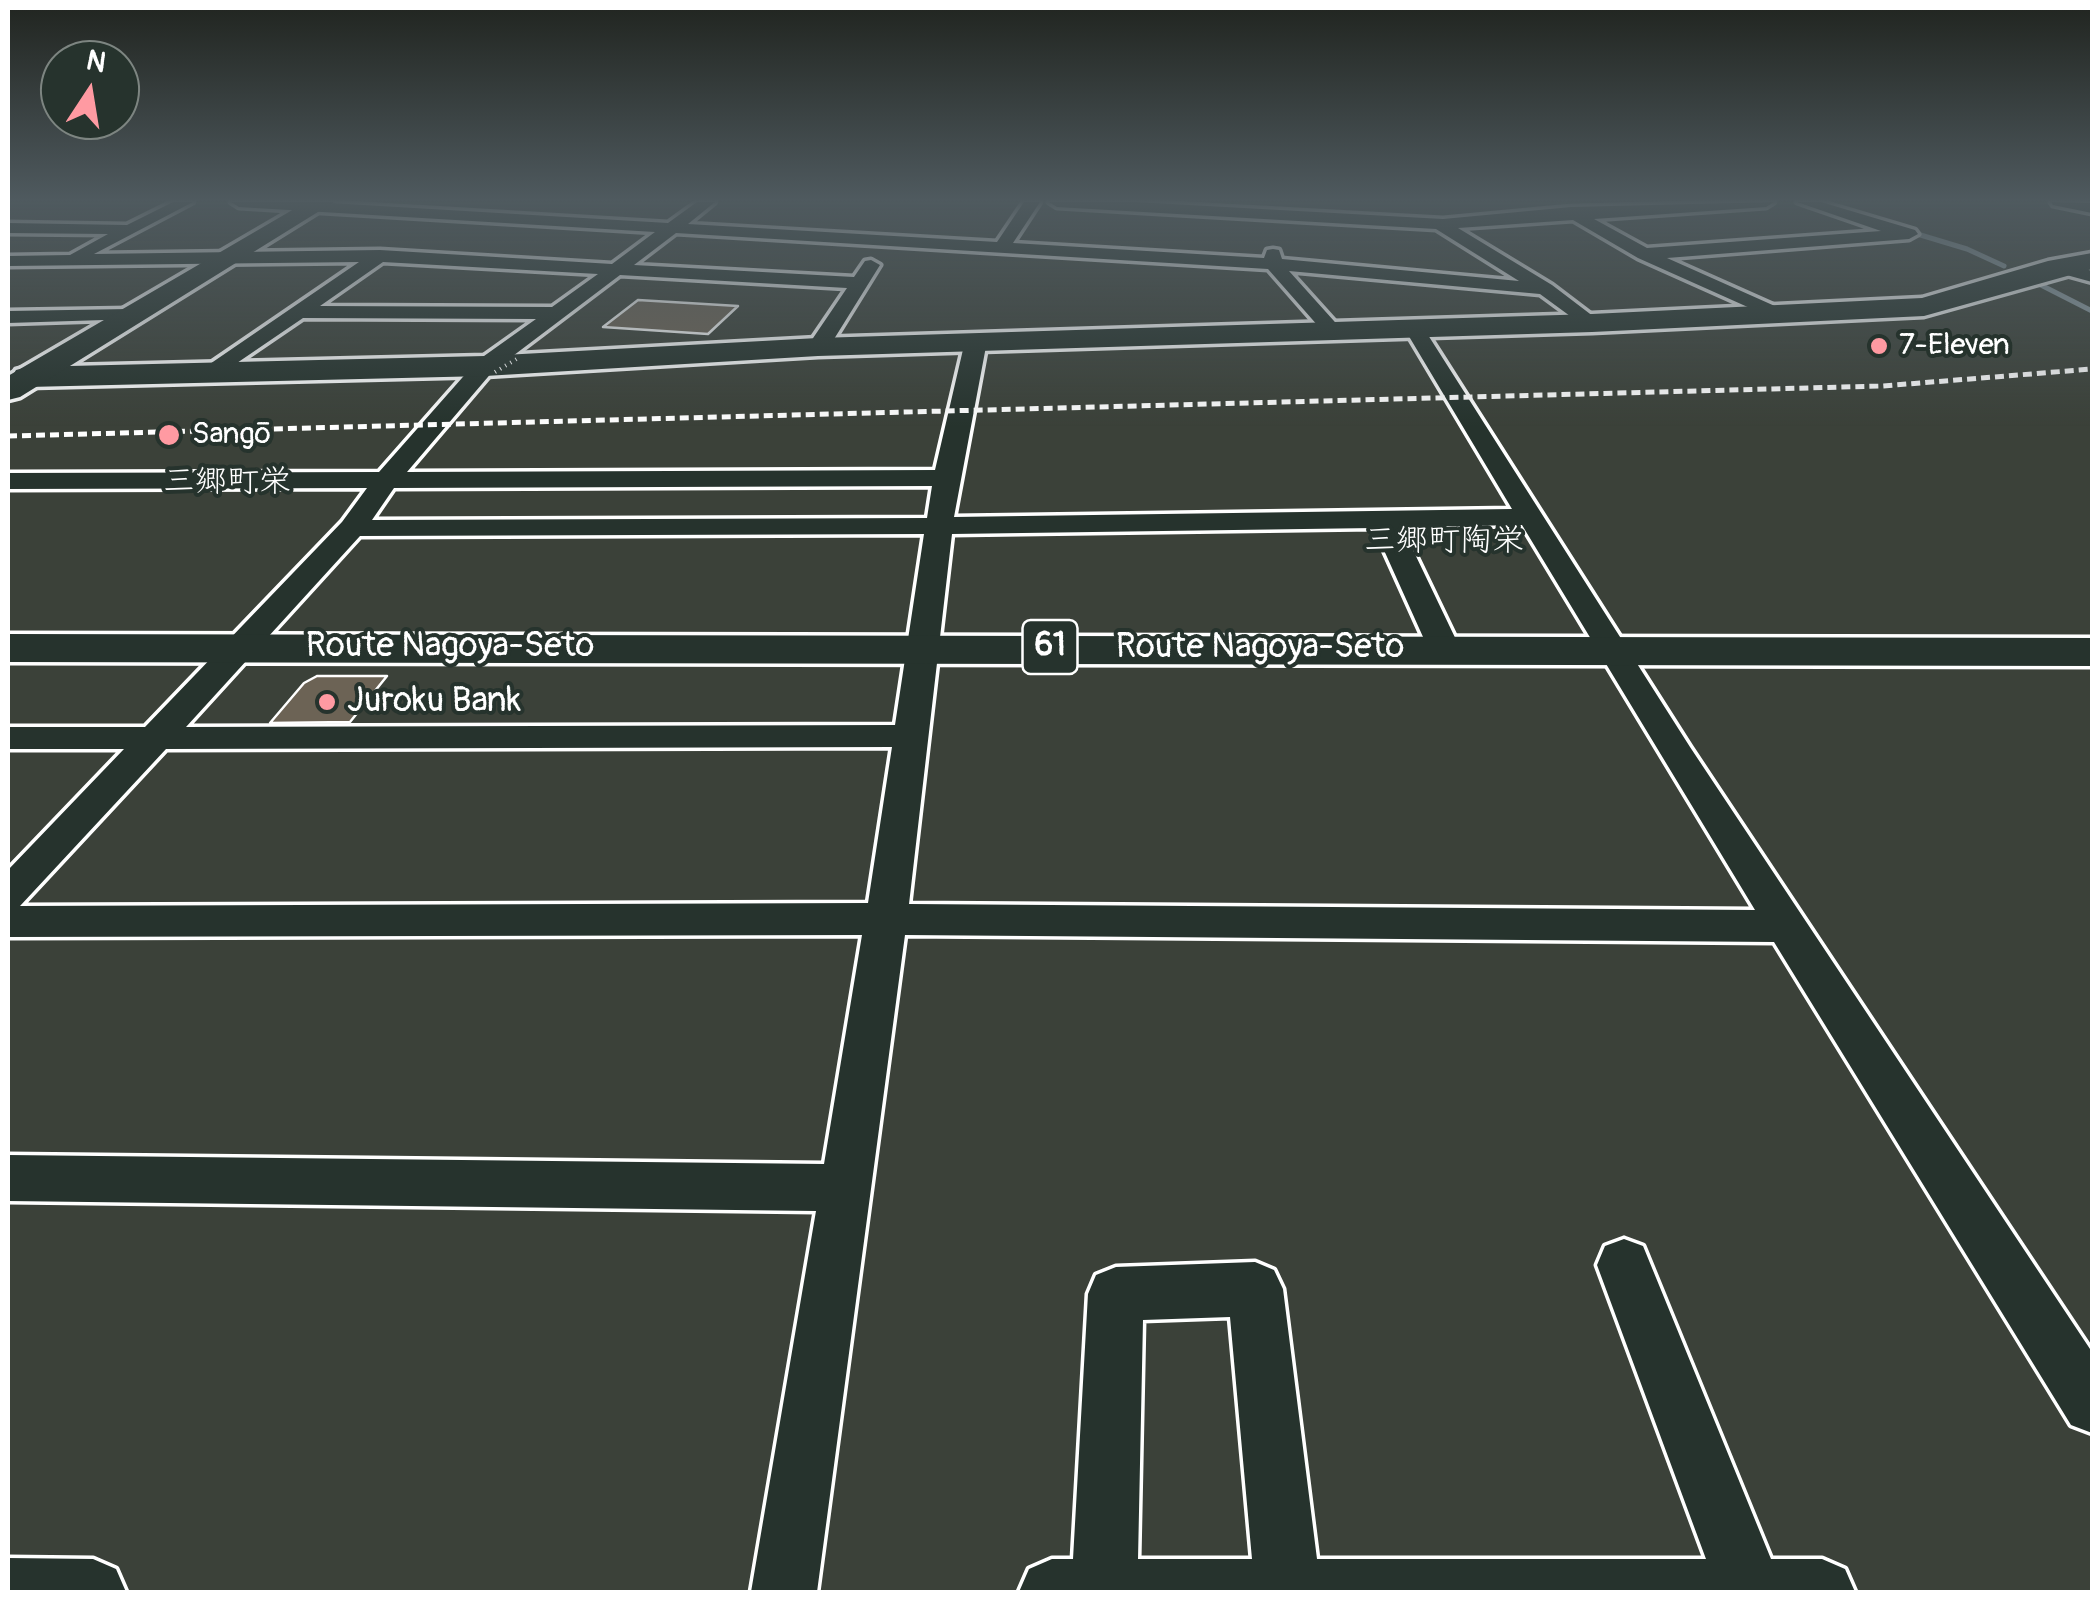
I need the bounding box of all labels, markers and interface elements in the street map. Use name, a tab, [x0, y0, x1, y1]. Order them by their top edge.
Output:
north arrow	[40, 40, 140, 140]
text: N	[83, 43, 109, 81]
place label: 7-Eleven	[1899, 328, 2010, 364]
marker: 7-Eleven	[1868, 335, 1890, 357]
place label: Sangō	[192, 417, 271, 453]
marker: Sangō	[156, 422, 182, 448]
district label: 三郷町栄	[163, 464, 291, 502]
district label: 三郷町陶栄	[1364, 523, 1524, 561]
road number: 61	[1022, 620, 1078, 674]
street label: Route Nagoya-Seto	[306, 626, 594, 668]
street label: Route Nagoya-Seto	[1116, 627, 1404, 669]
place label: Juroku Bank	[347, 681, 521, 723]
marker: Juroku Bank	[316, 691, 338, 713]

